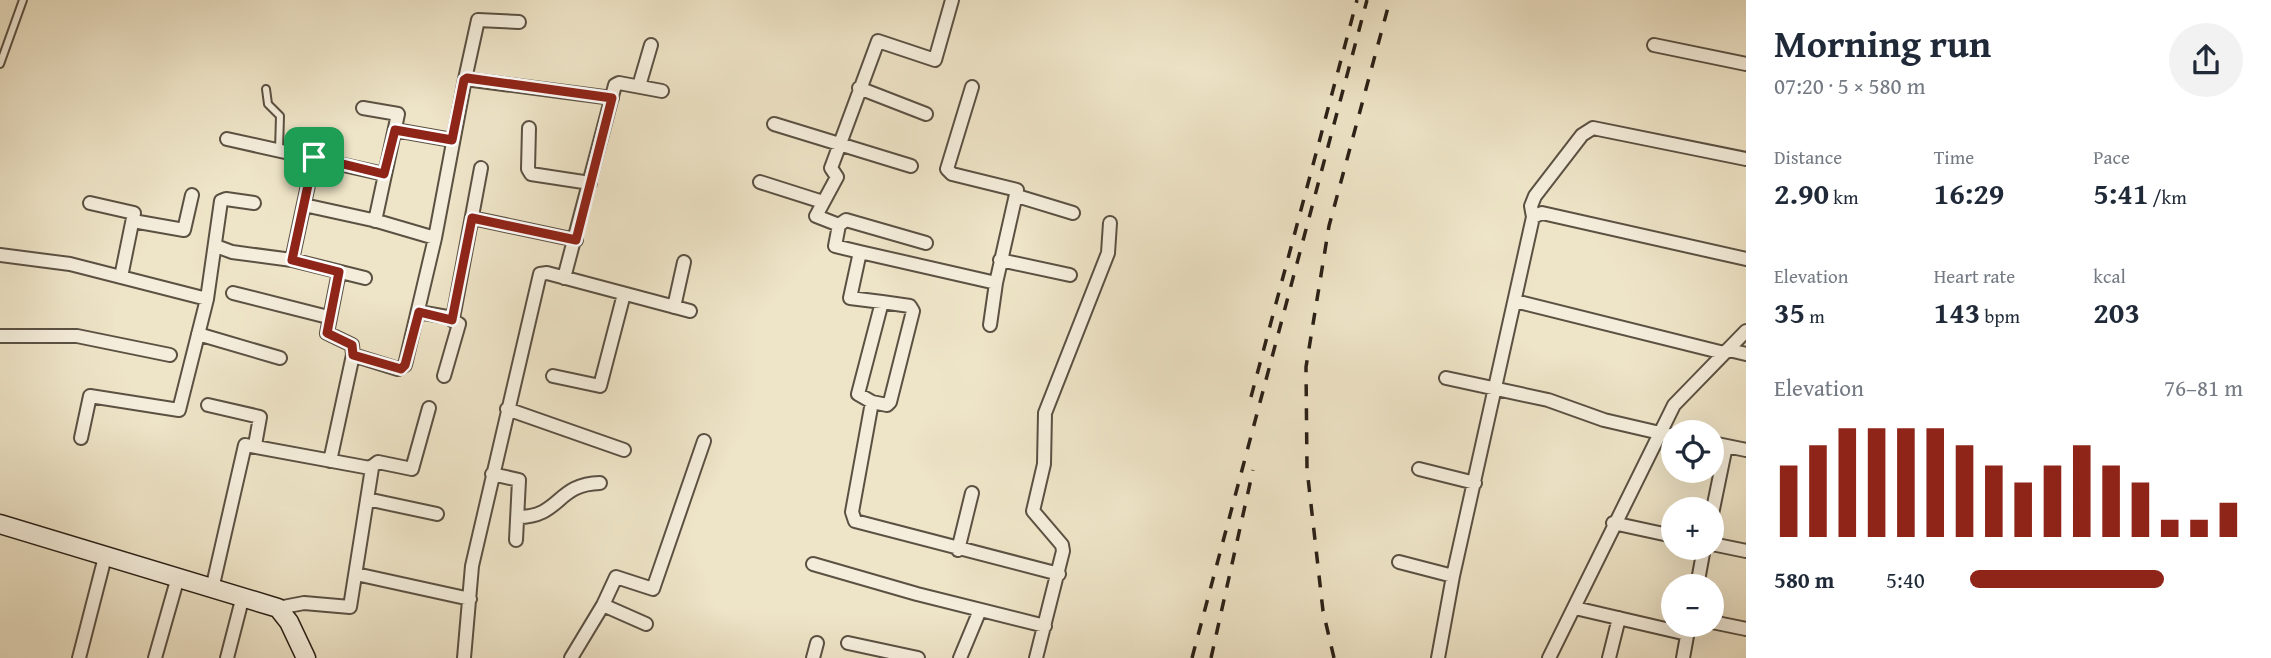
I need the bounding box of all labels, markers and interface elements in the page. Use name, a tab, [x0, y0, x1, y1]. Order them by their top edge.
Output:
text: Morning run	[1774, 15, 1991, 71]
button: share	[2169, 23, 2243, 97]
text: 07:20 · 5 × 580 m	[1774, 69, 1926, 102]
pin	[284, 127, 344, 187]
icon: arrive	[295, 138, 333, 176]
text: Distance	[1774, 143, 1842, 171]
text: Time	[1934, 143, 1974, 171]
text: Pace	[2093, 143, 2130, 171]
text: 2.90	[1774, 171, 1829, 215]
text: 16:29	[1934, 171, 2004, 215]
text: 5:41	[2093, 171, 2148, 215]
text: km	[1829, 183, 1858, 211]
text: /km	[2148, 183, 2187, 211]
text: Elevation	[1774, 262, 1848, 290]
text: Heart rate	[1934, 262, 2015, 290]
text: kcal	[2093, 262, 2126, 290]
text: 35	[1774, 290, 1805, 334]
text: 143	[1934, 290, 1980, 334]
text: 203	[2093, 290, 2140, 334]
text: m	[1805, 302, 1825, 330]
text: bpm	[1980, 302, 2020, 330]
text: Elevation	[1774, 371, 1864, 404]
text: 76–81 m	[2164, 371, 2243, 404]
map controls	[1661, 420, 1724, 637]
button: locate	[1661, 420, 1724, 483]
button: +	[1661, 497, 1724, 560]
text: 580 m	[1774, 563, 1835, 596]
text: 5:40	[1886, 563, 1925, 596]
button: −	[1661, 574, 1724, 637]

